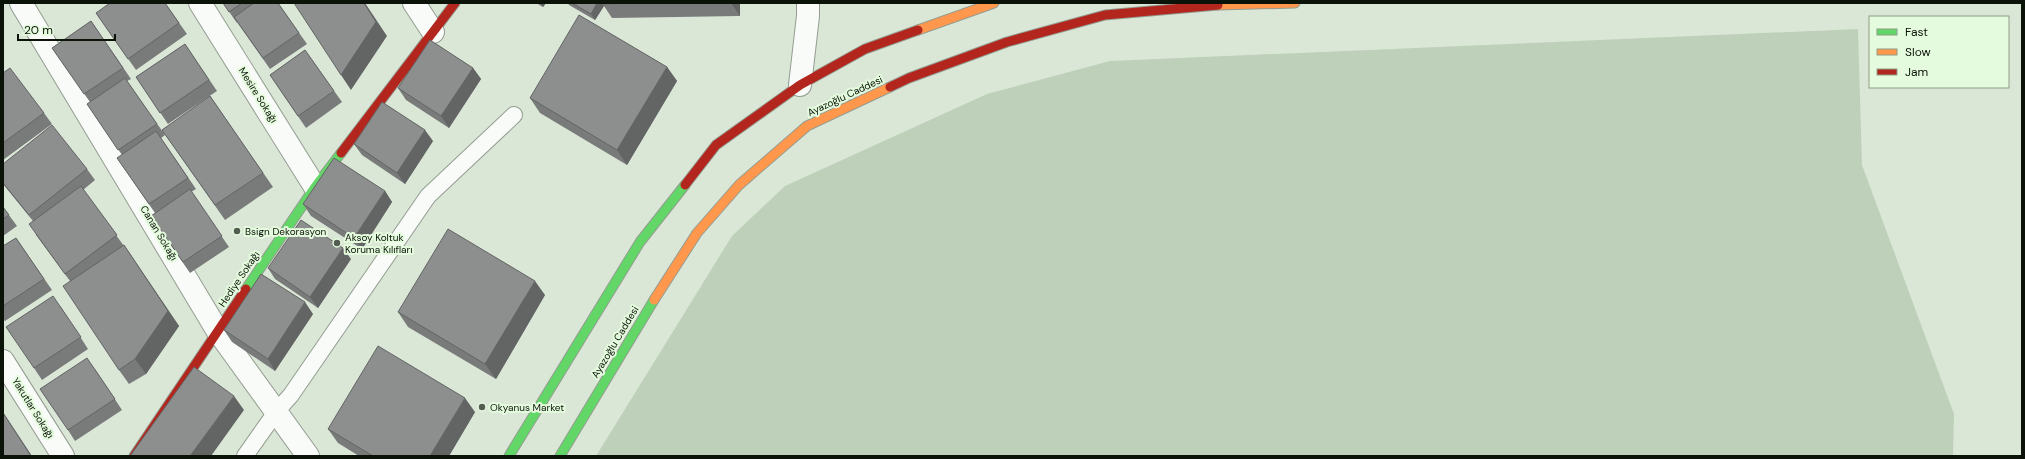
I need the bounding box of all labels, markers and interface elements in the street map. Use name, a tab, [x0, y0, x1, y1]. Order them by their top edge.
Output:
scale bar	[18, 16, 115, 42]
legend	[1869, 16, 2009, 88]
text: 20 m	[24, 22, 53, 38]
text: Fast	[1905, 24, 1928, 40]
text: Slow	[1905, 44, 1931, 60]
text: Jam	[1905, 64, 1928, 80]
street label: Mesire Sokağı	[236, 65, 280, 125]
street label: Ayazoğlu Caddesi	[805, 73, 885, 119]
street label: Canan Sokağı	[137, 203, 181, 263]
place label: Bsign Dekorasyon	[245, 225, 327, 238]
marker: Bsign Dekorasyon	[232, 226, 242, 236]
place label: Aksoy Koltuk Koruma Kılıfları	[345, 231, 412, 256]
marker: Aksoy Koltuk Koruma Kılıfları	[332, 238, 342, 248]
street label: Hediye Sokağı	[216, 249, 262, 309]
street label: Ayazoğlu Caddesi	[588, 304, 642, 380]
street label: Yakutlar Sokağı	[9, 375, 57, 441]
place label: Okyanus Market	[490, 401, 564, 414]
marker: Okyanus Market	[477, 402, 487, 412]

